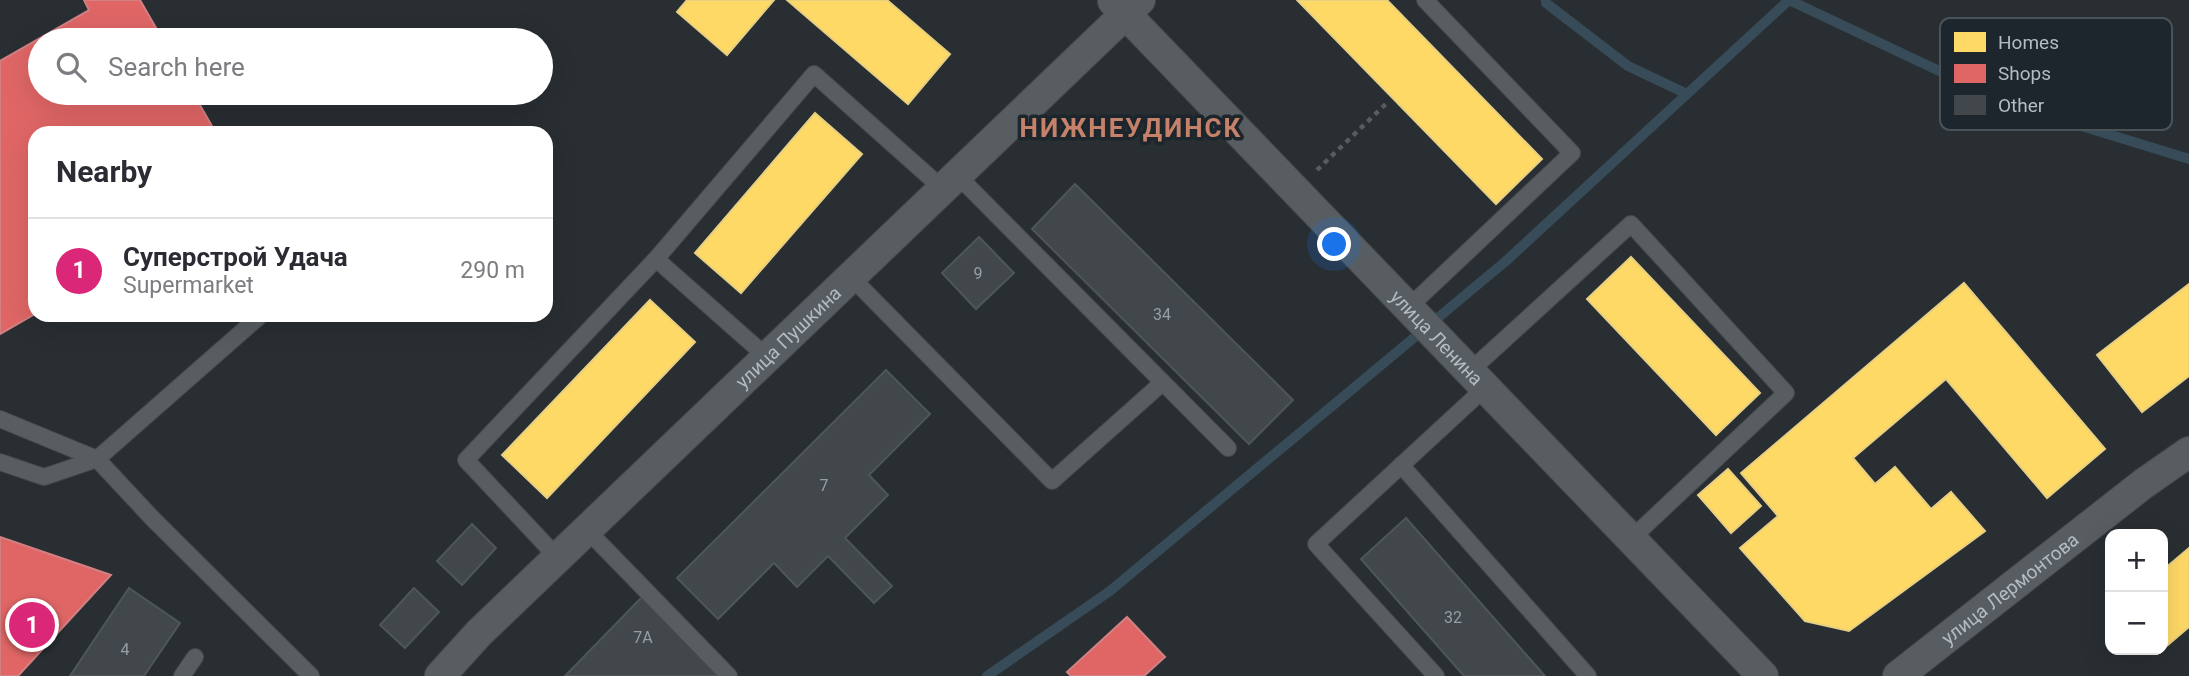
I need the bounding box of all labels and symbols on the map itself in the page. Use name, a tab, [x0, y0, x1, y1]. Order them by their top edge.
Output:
legend	[1940, 18, 2172, 130]
text: Homes	[1998, 31, 2059, 54]
text: Shops	[1998, 62, 2051, 85]
text: Other	[1998, 94, 2045, 117]
district label: НИЖНЕУДИНСК	[1020, 113, 1242, 143]
your location	[1317, 227, 1351, 261]
house number: 9	[974, 264, 983, 283]
street label: улица Пушкина	[731, 281, 846, 393]
street label: улица Ленина	[1386, 285, 1488, 390]
house number: 34	[1153, 305, 1171, 324]
house number: 7	[820, 476, 829, 495]
street label: улица Лермонтова	[1937, 528, 2083, 649]
pin: 1	[9, 599, 55, 651]
house number: 32	[1444, 608, 1462, 627]
house number: 7А	[633, 628, 653, 647]
house number: 4	[121, 640, 130, 659]

